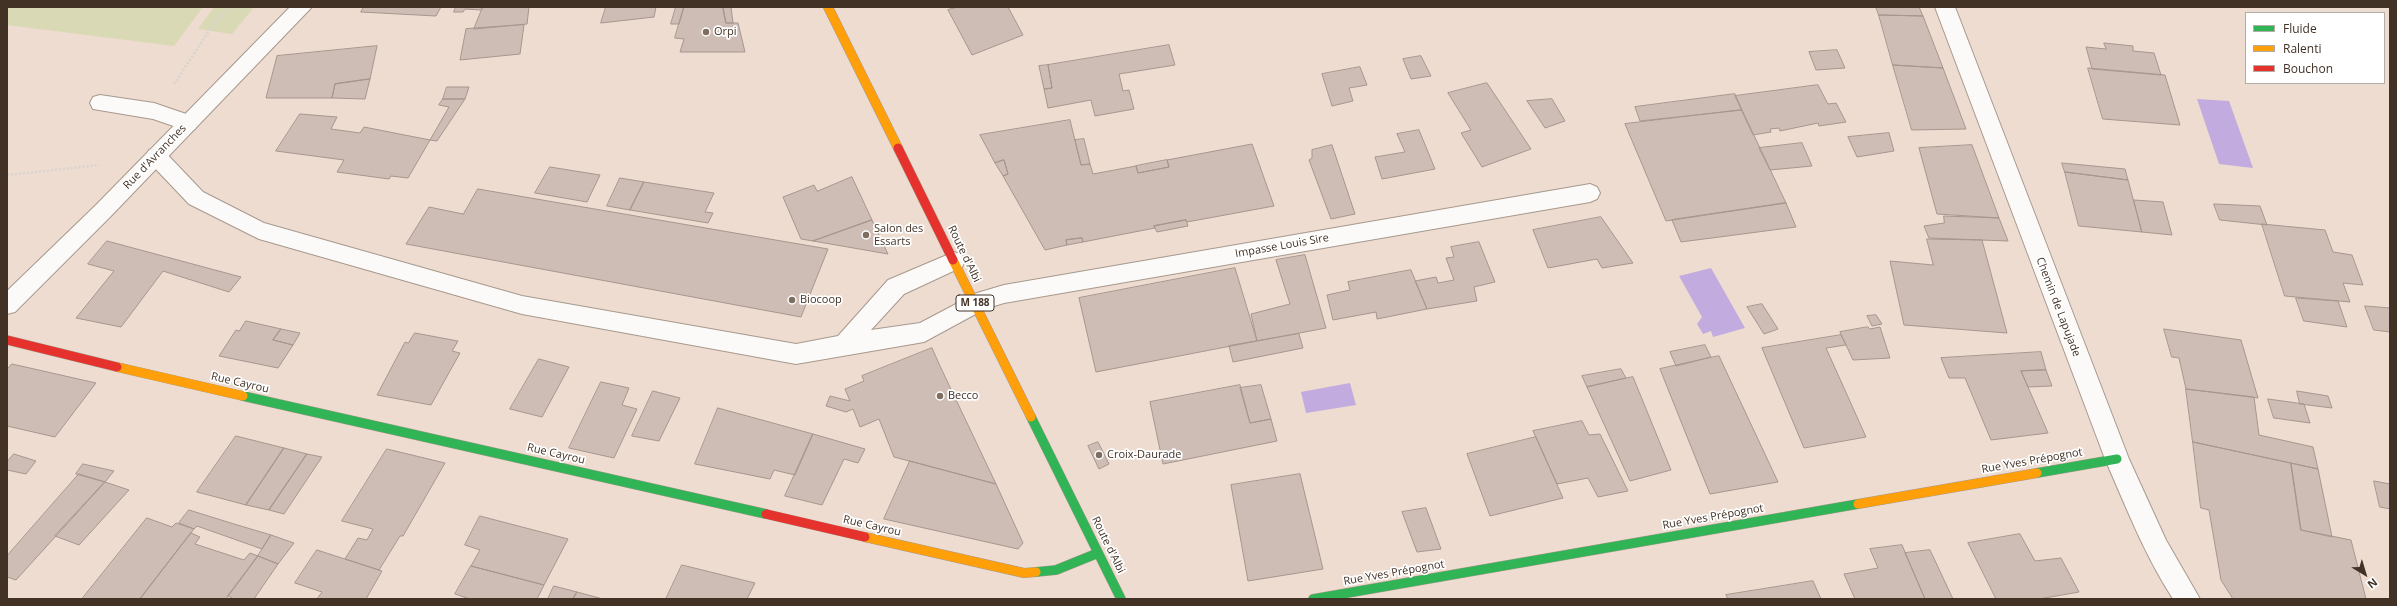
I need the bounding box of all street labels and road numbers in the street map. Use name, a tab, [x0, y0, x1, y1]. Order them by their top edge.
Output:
street label: Rue d'Avranches	[121, 122, 189, 192]
street label: Route d'Albi	[945, 223, 983, 285]
street label: Impasse Louis Sire	[1234, 231, 1330, 261]
street label: Chemin de Lapujade	[2033, 255, 2083, 359]
road number: M 188	[956, 295, 994, 311]
street label: Rue Cayrou	[210, 370, 270, 396]
street label: Rue Cayrou	[526, 441, 586, 467]
street label: Rue Yves Prépognot	[1980, 446, 2084, 476]
street label: Rue Yves Prépognot	[1661, 502, 1765, 532]
street label: Rue Cayrou	[842, 513, 902, 539]
street label: Route d'Albi	[1089, 514, 1127, 576]
street label: Rue Yves Prépognot	[1342, 558, 1446, 588]

